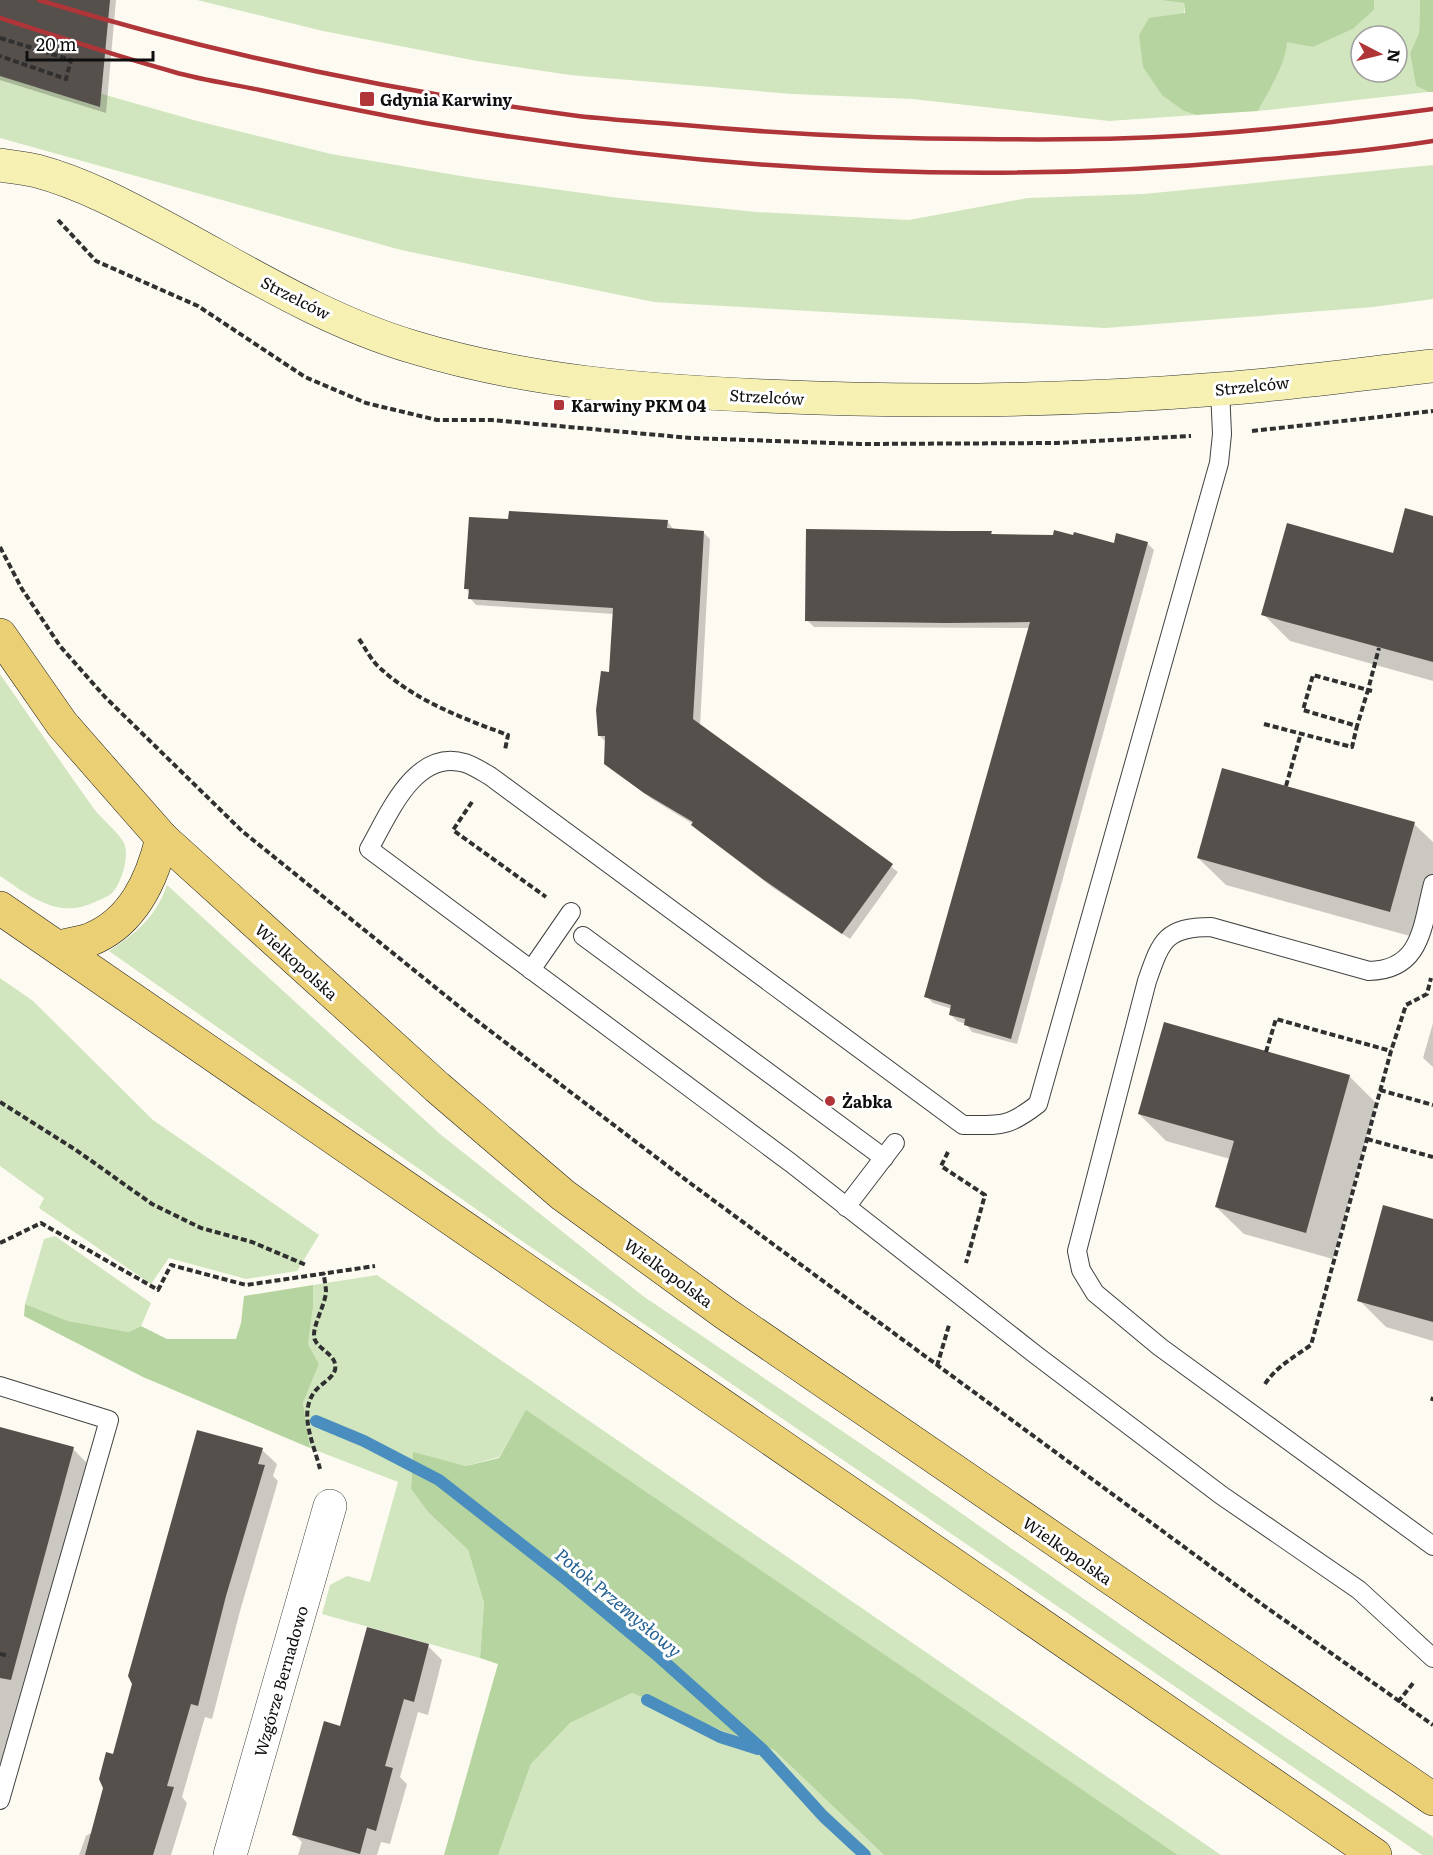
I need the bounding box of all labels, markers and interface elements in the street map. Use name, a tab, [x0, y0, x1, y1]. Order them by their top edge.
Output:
scale bar	[27, 24, 153, 62]
north arrow	[1349, 24, 1409, 84]
text: 20 m	[36, 30, 77, 57]
text: N	[1382, 48, 1408, 64]
place label: Gdynia Karwiny	[380, 87, 512, 111]
marker: Gdynia Karwiny	[358, 90, 376, 108]
street label: Strzelców	[257, 269, 335, 325]
street label: Strzelców	[1213, 369, 1291, 401]
street label: Strzelców	[729, 382, 805, 410]
place label: Karwiny PKM 04	[571, 393, 707, 417]
marker: Karwiny PKM 04	[552, 398, 566, 412]
street label: Wielkopolska	[250, 917, 344, 1005]
place label: Żabka	[842, 1089, 893, 1113]
marker: Żabka	[823, 1094, 837, 1108]
street label: Wielkopolska	[620, 1232, 719, 1313]
street label: Wielkopolska	[1018, 1510, 1118, 1590]
water label: Potok Przemysłowy	[550, 1541, 688, 1663]
street label: Wzgórze Bernadowo	[247, 1603, 313, 1759]

